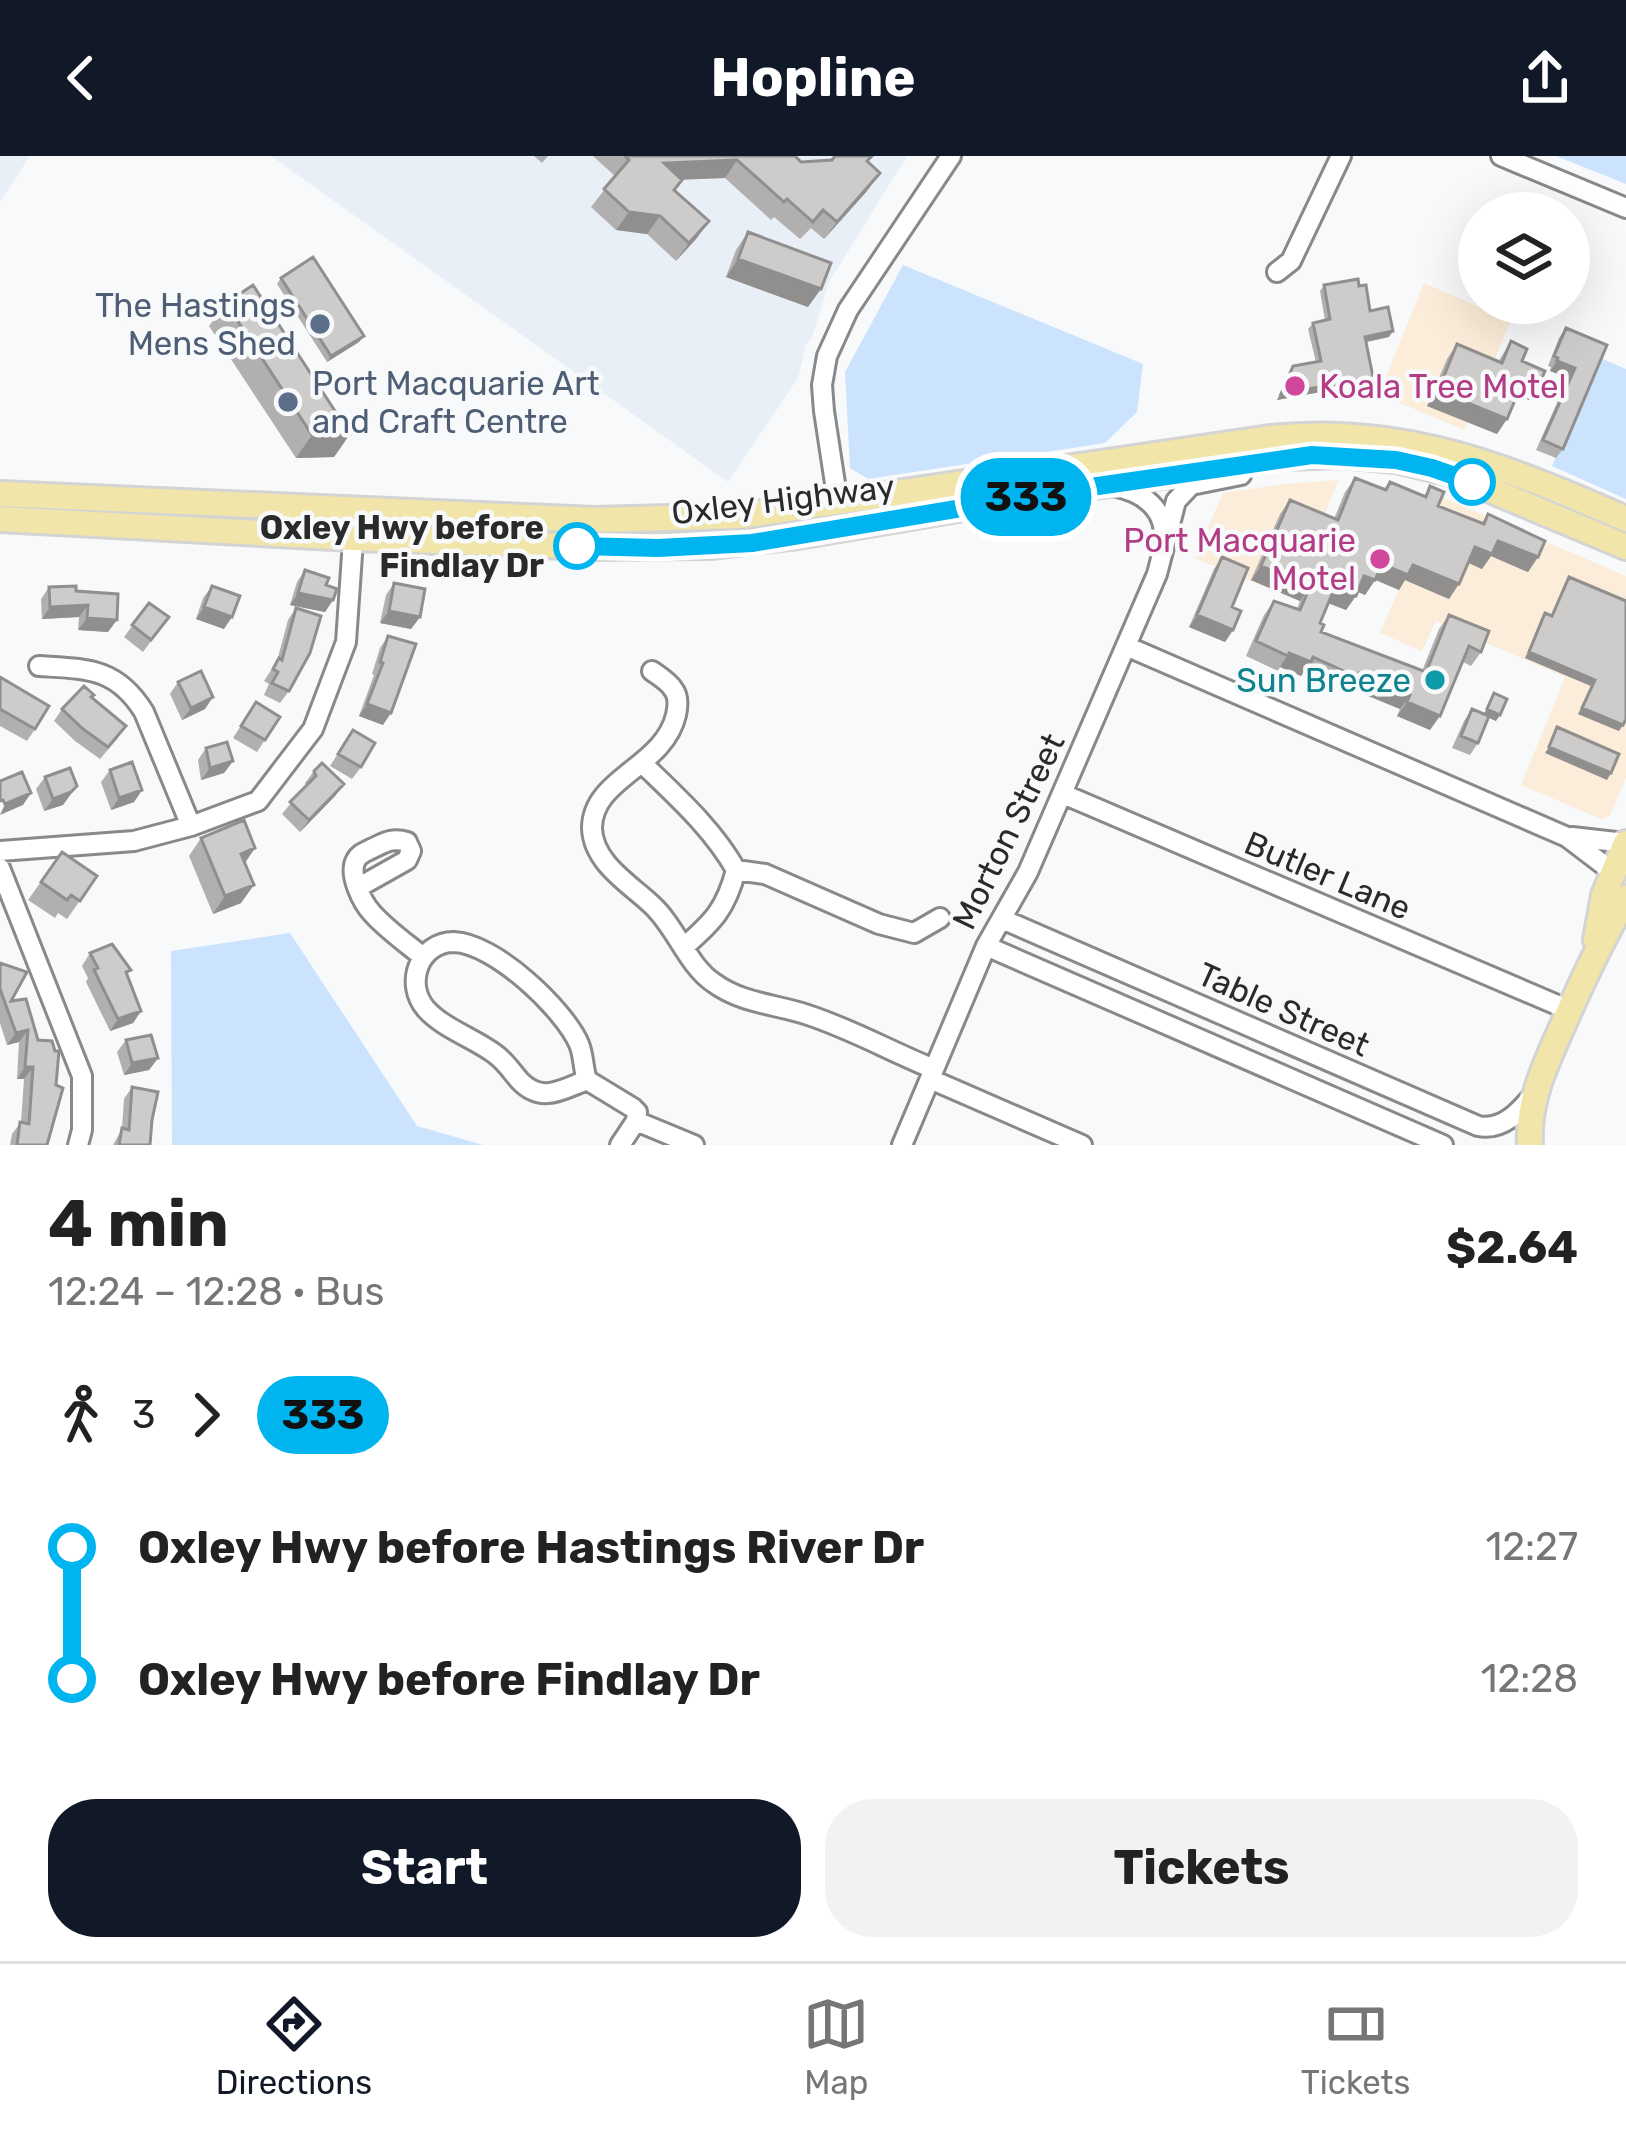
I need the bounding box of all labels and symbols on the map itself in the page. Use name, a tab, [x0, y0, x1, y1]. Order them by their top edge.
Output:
place label: The Hastings Mens Shed	[95, 286, 296, 363]
marker: The Hastings Mens Shed	[307, 311, 333, 337]
place label: Port Macquarie Art and Craft Centre	[312, 364, 600, 441]
place label: Koala Tree Motel	[1319, 367, 1567, 406]
marker: Koala Tree Motel	[1282, 373, 1308, 399]
marker: Port Macquarie Art and Craft Centre	[275, 389, 301, 415]
line badge: 333	[957, 458, 1095, 536]
unlabelled marker	[1450, 460, 1494, 504]
street label: Oxley Highway	[669, 466, 897, 533]
place label: Oxley Hwy before Findlay Dr	[260, 508, 544, 585]
place label: Port Macquarie Motel	[1123, 521, 1356, 598]
marker: Oxley Hwy before Findlay Dr	[555, 524, 599, 568]
marker: Port Macquarie Motel	[1367, 546, 1393, 572]
place label: Sun Breeze	[1236, 661, 1411, 700]
marker: Sun Breeze	[1422, 667, 1448, 693]
street label: Morton Street	[944, 727, 1073, 935]
street label: Butler Lane	[1239, 823, 1417, 928]
street label: Table Street	[1192, 954, 1376, 1065]

